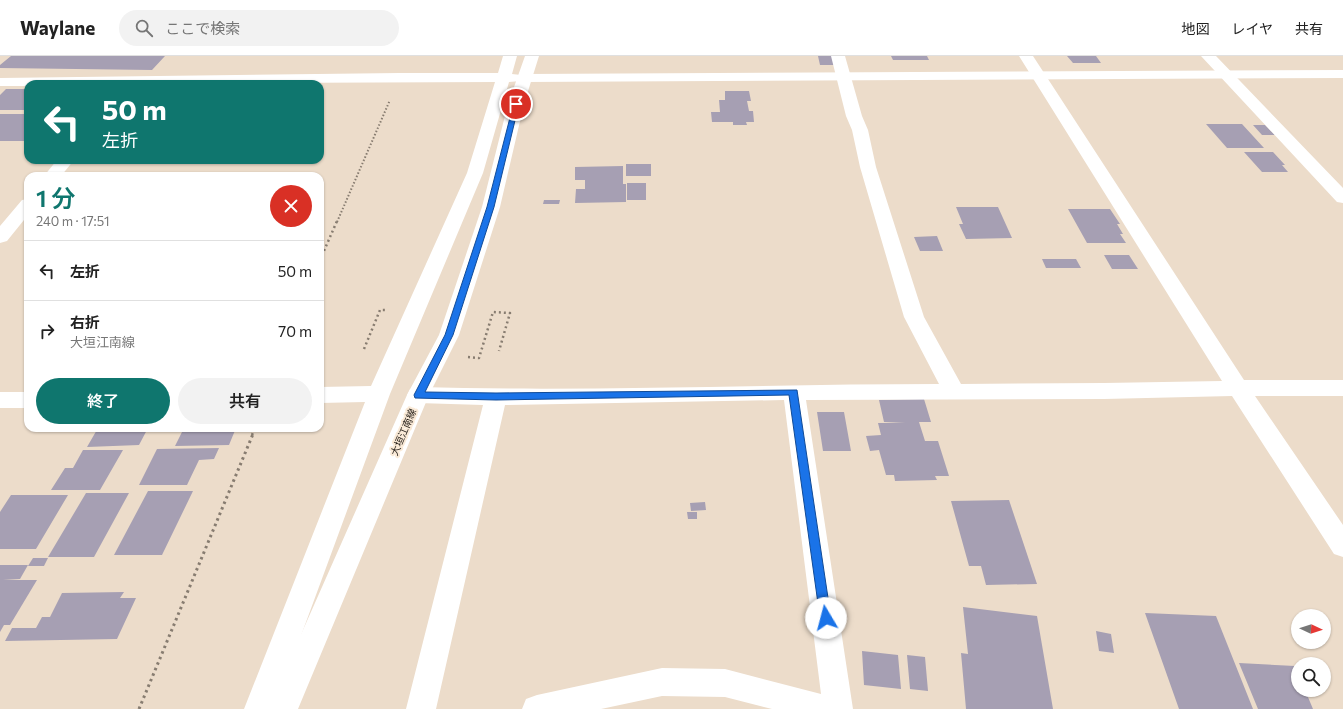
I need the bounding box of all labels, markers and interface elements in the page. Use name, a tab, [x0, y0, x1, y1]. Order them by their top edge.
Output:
search box	[119, 10, 399, 46]
text: Waylane	[20, 16, 95, 39]
icon: search	[133, 17, 155, 39]
text: ここで検索	[165, 19, 240, 37]
text: 地図	[1181, 20, 1209, 37]
text: レイヤ	[1231, 20, 1273, 37]
text: 共有	[1295, 20, 1323, 37]
pin	[499, 87, 533, 121]
text: 50 m	[102, 92, 167, 126]
icon: arrive	[505, 93, 527, 115]
icon: left	[36, 96, 88, 148]
text: 左折	[102, 129, 138, 151]
text: 1 分	[36, 183, 75, 212]
button: close	[270, 185, 312, 227]
text: 240 m · 17:51	[36, 213, 110, 229]
icon: left	[36, 260, 58, 282]
text: 左折	[70, 262, 100, 280]
text: 50 m	[278, 262, 312, 280]
text: 右折	[70, 313, 100, 331]
icon: right	[36, 320, 58, 342]
text: 70 m	[278, 322, 312, 340]
text: 大垣江南線	[70, 334, 135, 350]
button: 終了	[36, 378, 170, 424]
button: 共有	[178, 378, 312, 424]
street label: 大垣江南線	[388, 407, 418, 457]
position arrow	[805, 597, 847, 639]
north arrow	[1291, 609, 1331, 649]
map controls	[1291, 609, 1331, 697]
button: search	[1291, 657, 1331, 697]

